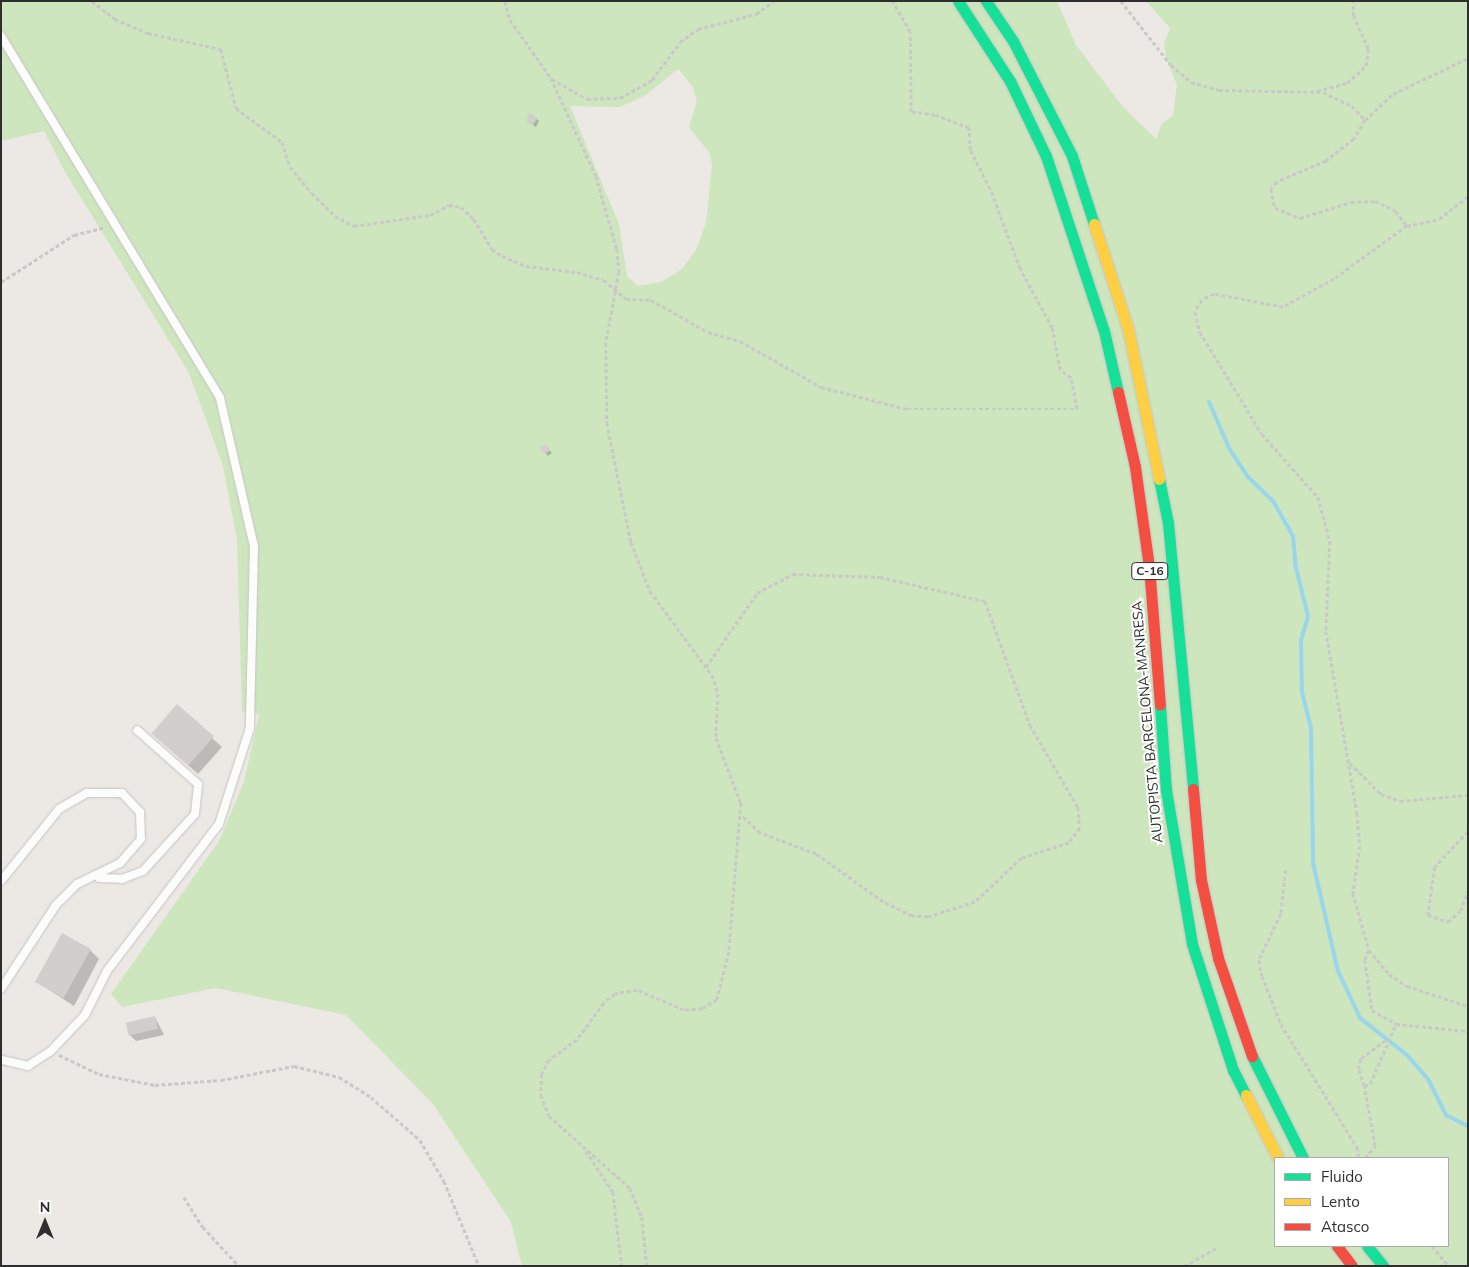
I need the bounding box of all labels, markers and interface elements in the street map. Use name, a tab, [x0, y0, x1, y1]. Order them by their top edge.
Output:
road number: C-16	[1131, 562, 1169, 580]
street label: AUTOPISTA BARCELONA-MANRESA	[1128, 600, 1166, 844]
legend	[1274, 1157, 1449, 1247]
text: Fluido	[1321, 1167, 1363, 1186]
text: Lento	[1321, 1192, 1360, 1211]
north arrow	[20, 1197, 70, 1247]
text: N	[40, 1198, 50, 1216]
text: Atasco	[1321, 1217, 1369, 1236]

